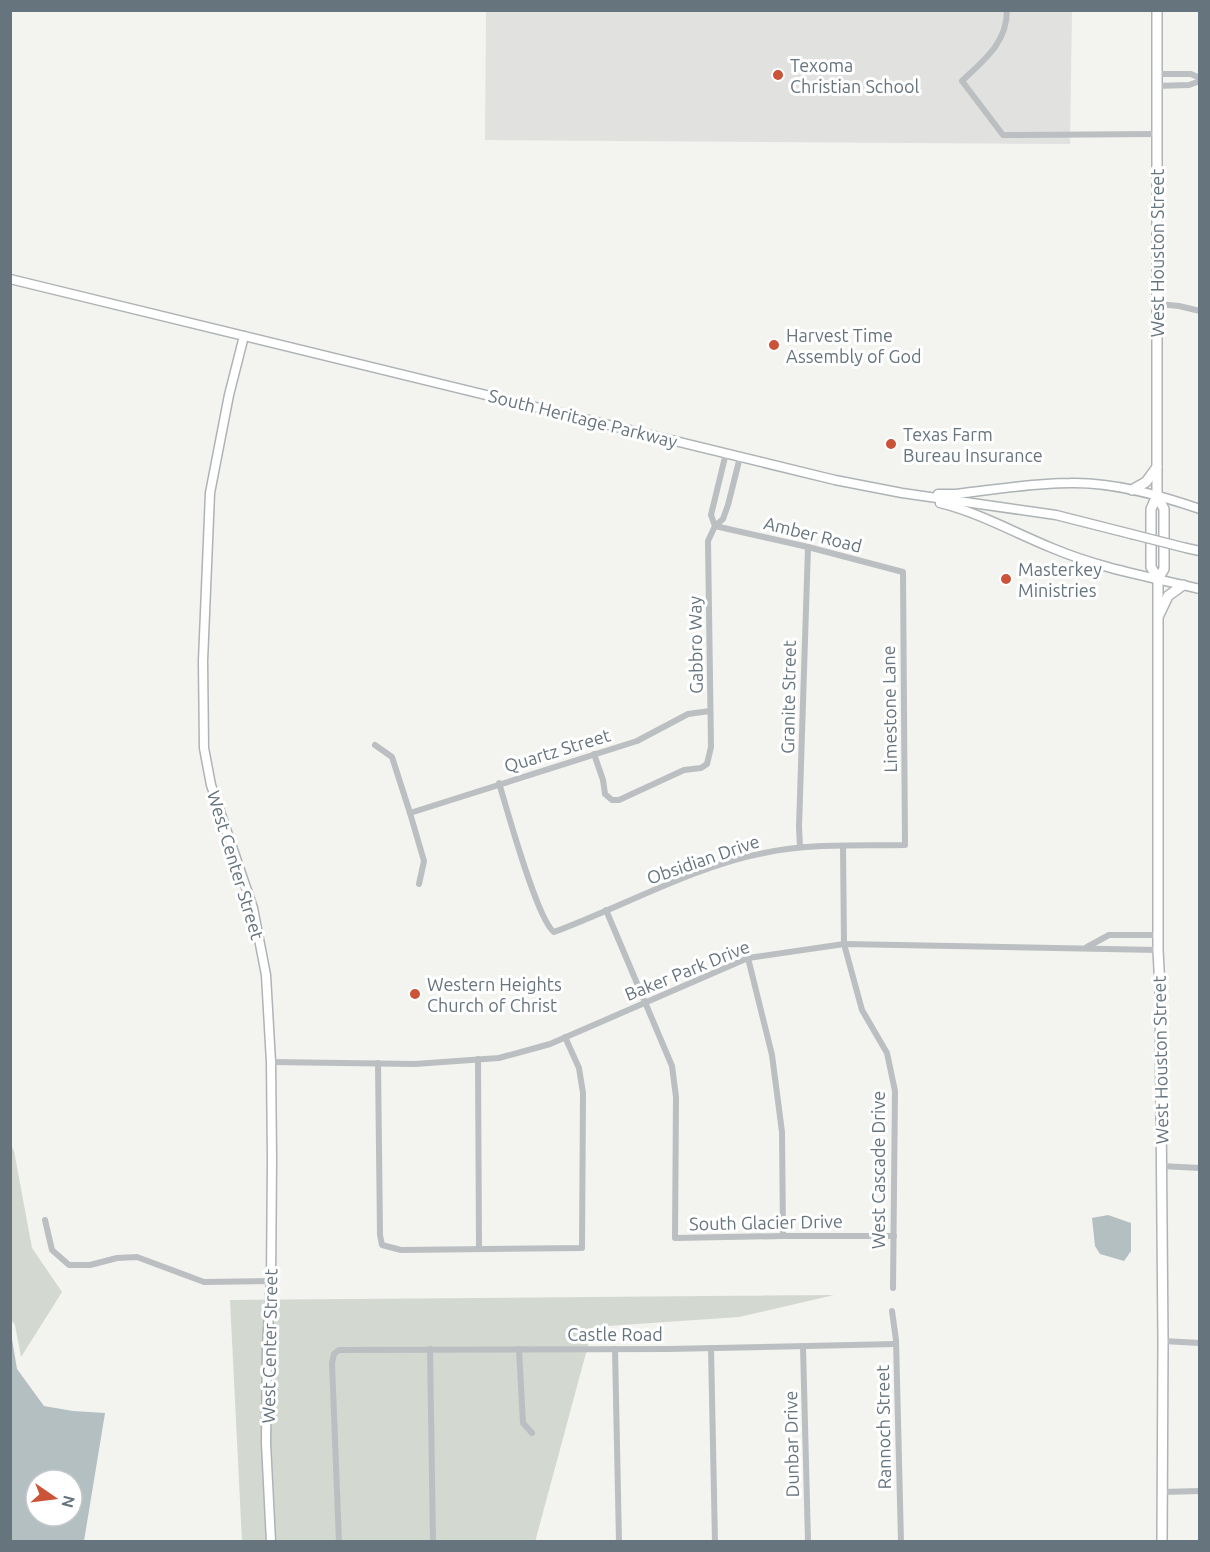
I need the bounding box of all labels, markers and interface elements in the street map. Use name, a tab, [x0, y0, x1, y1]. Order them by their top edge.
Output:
place label: Texoma Christian School	[790, 55, 920, 96]
marker: Texoma Christian School	[771, 68, 785, 82]
street label: West Houston Street	[1147, 169, 1167, 337]
place label: Harvest Time Assembly of God	[786, 325, 922, 366]
marker: Harvest Time Assembly of God	[767, 338, 781, 352]
street label: South Heritage Parkway	[487, 385, 680, 451]
place label: Texas Farm Bureau Insurance	[903, 424, 1043, 465]
marker: Texas Farm Bureau Insurance	[884, 437, 898, 451]
street label: Amber Road	[762, 512, 864, 556]
place label: Masterkey Ministries	[1018, 559, 1102, 600]
marker: Masterkey Ministries	[999, 572, 1013, 586]
street label: Gabbro Way	[684, 596, 706, 694]
street label: Granite Street	[777, 640, 799, 754]
street label: Limestone Lane	[878, 645, 900, 773]
street label: Quartz Street	[501, 724, 613, 777]
street label: West Center Street	[204, 788, 268, 942]
street label: Obsidian Drive	[644, 830, 762, 888]
street label: Baker Park Drive	[622, 936, 752, 1004]
place label: Western Heights Church of Christ	[427, 974, 562, 1015]
street label: West Houston Street	[1149, 975, 1171, 1145]
marker: Western Heights Church of Christ	[408, 987, 422, 1001]
street label: West Cascade Drive	[868, 1091, 888, 1249]
street label: South Glacier Drive	[689, 1211, 843, 1233]
street label: West Center Street	[258, 1268, 280, 1424]
street label: Castle Road	[567, 1324, 663, 1344]
street label: Rannoch Street	[872, 1365, 894, 1489]
street label: Dunbar Drive	[780, 1391, 802, 1497]
north arrow	[24, 1468, 84, 1528]
text: N	[58, 1494, 79, 1510]

